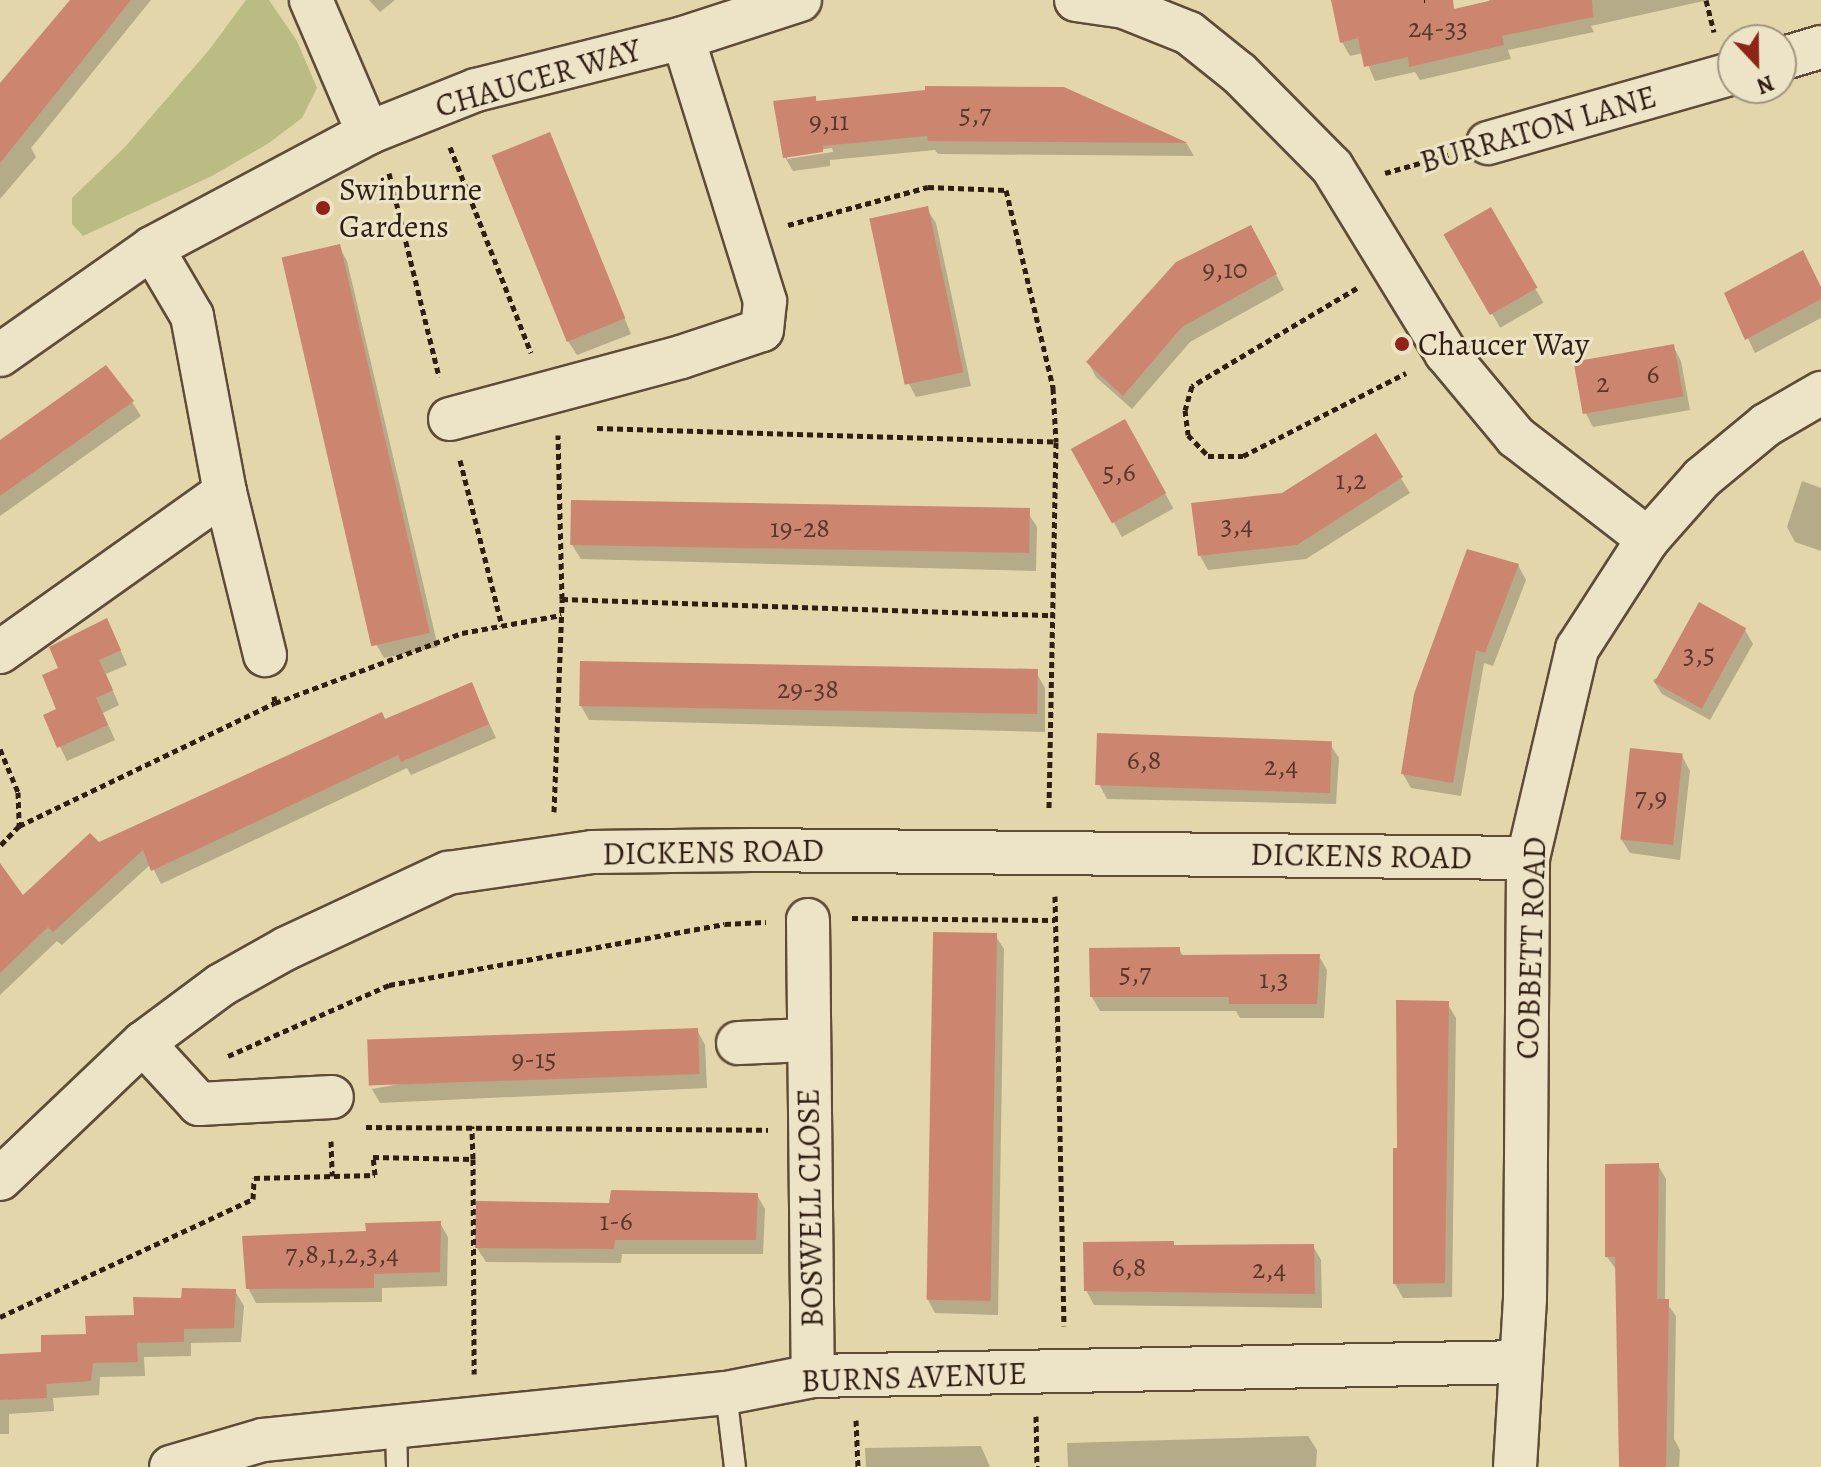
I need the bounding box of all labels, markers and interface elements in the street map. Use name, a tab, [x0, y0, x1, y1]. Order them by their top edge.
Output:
house number: 24-33	[1408, 11, 1468, 45]
north arrow	[1717, 24, 1797, 104]
street label: CHAUCER WAY	[431, 30, 645, 126]
text: N	[1752, 67, 1778, 101]
street label: BURRATON LANE	[1415, 77, 1661, 181]
house number: 5,7	[959, 97, 991, 131]
house number: 9,11	[809, 104, 849, 138]
place label: Swinburne Gardens	[339, 171, 482, 246]
marker: Swinburne Gardens	[314, 199, 332, 217]
house number: 9,10	[1202, 252, 1248, 286]
place label: Chaucer Way	[1418, 325, 1589, 363]
marker: Chaucer Way	[1393, 335, 1411, 353]
house number: 6	[1647, 357, 1659, 391]
house number: 2	[1596, 366, 1610, 400]
house number: 5,6	[1102, 455, 1136, 489]
house number: 1,2	[1335, 463, 1367, 497]
house number: 3,4	[1221, 508, 1253, 542]
house number: 19-28	[770, 511, 830, 545]
house number: 3,5	[1683, 637, 1715, 671]
house number: 29-38	[777, 672, 839, 706]
house number: 6,8	[1127, 743, 1161, 777]
house number: 2,4	[1264, 749, 1298, 783]
house number: 7,9	[1635, 780, 1667, 814]
street label: DICKENS ROAD	[602, 831, 824, 873]
street label: DICKENS ROAD	[1250, 835, 1472, 877]
street label: COBBETT ROAD	[1508, 836, 1554, 1060]
house number: 5,7	[1119, 956, 1151, 990]
house number: 1,3	[1259, 962, 1289, 996]
house number: 9-15	[512, 1042, 556, 1076]
street label: BOSWELL CLOSE	[789, 1088, 831, 1328]
house number: 1-6	[599, 1204, 633, 1238]
house number: 7,8,1,2,3,4	[285, 1237, 399, 1271]
house number: 6,8	[1112, 1250, 1146, 1284]
house number: 2,4	[1252, 1252, 1286, 1286]
street label: BURNS AVENUE	[800, 1354, 1028, 1400]

